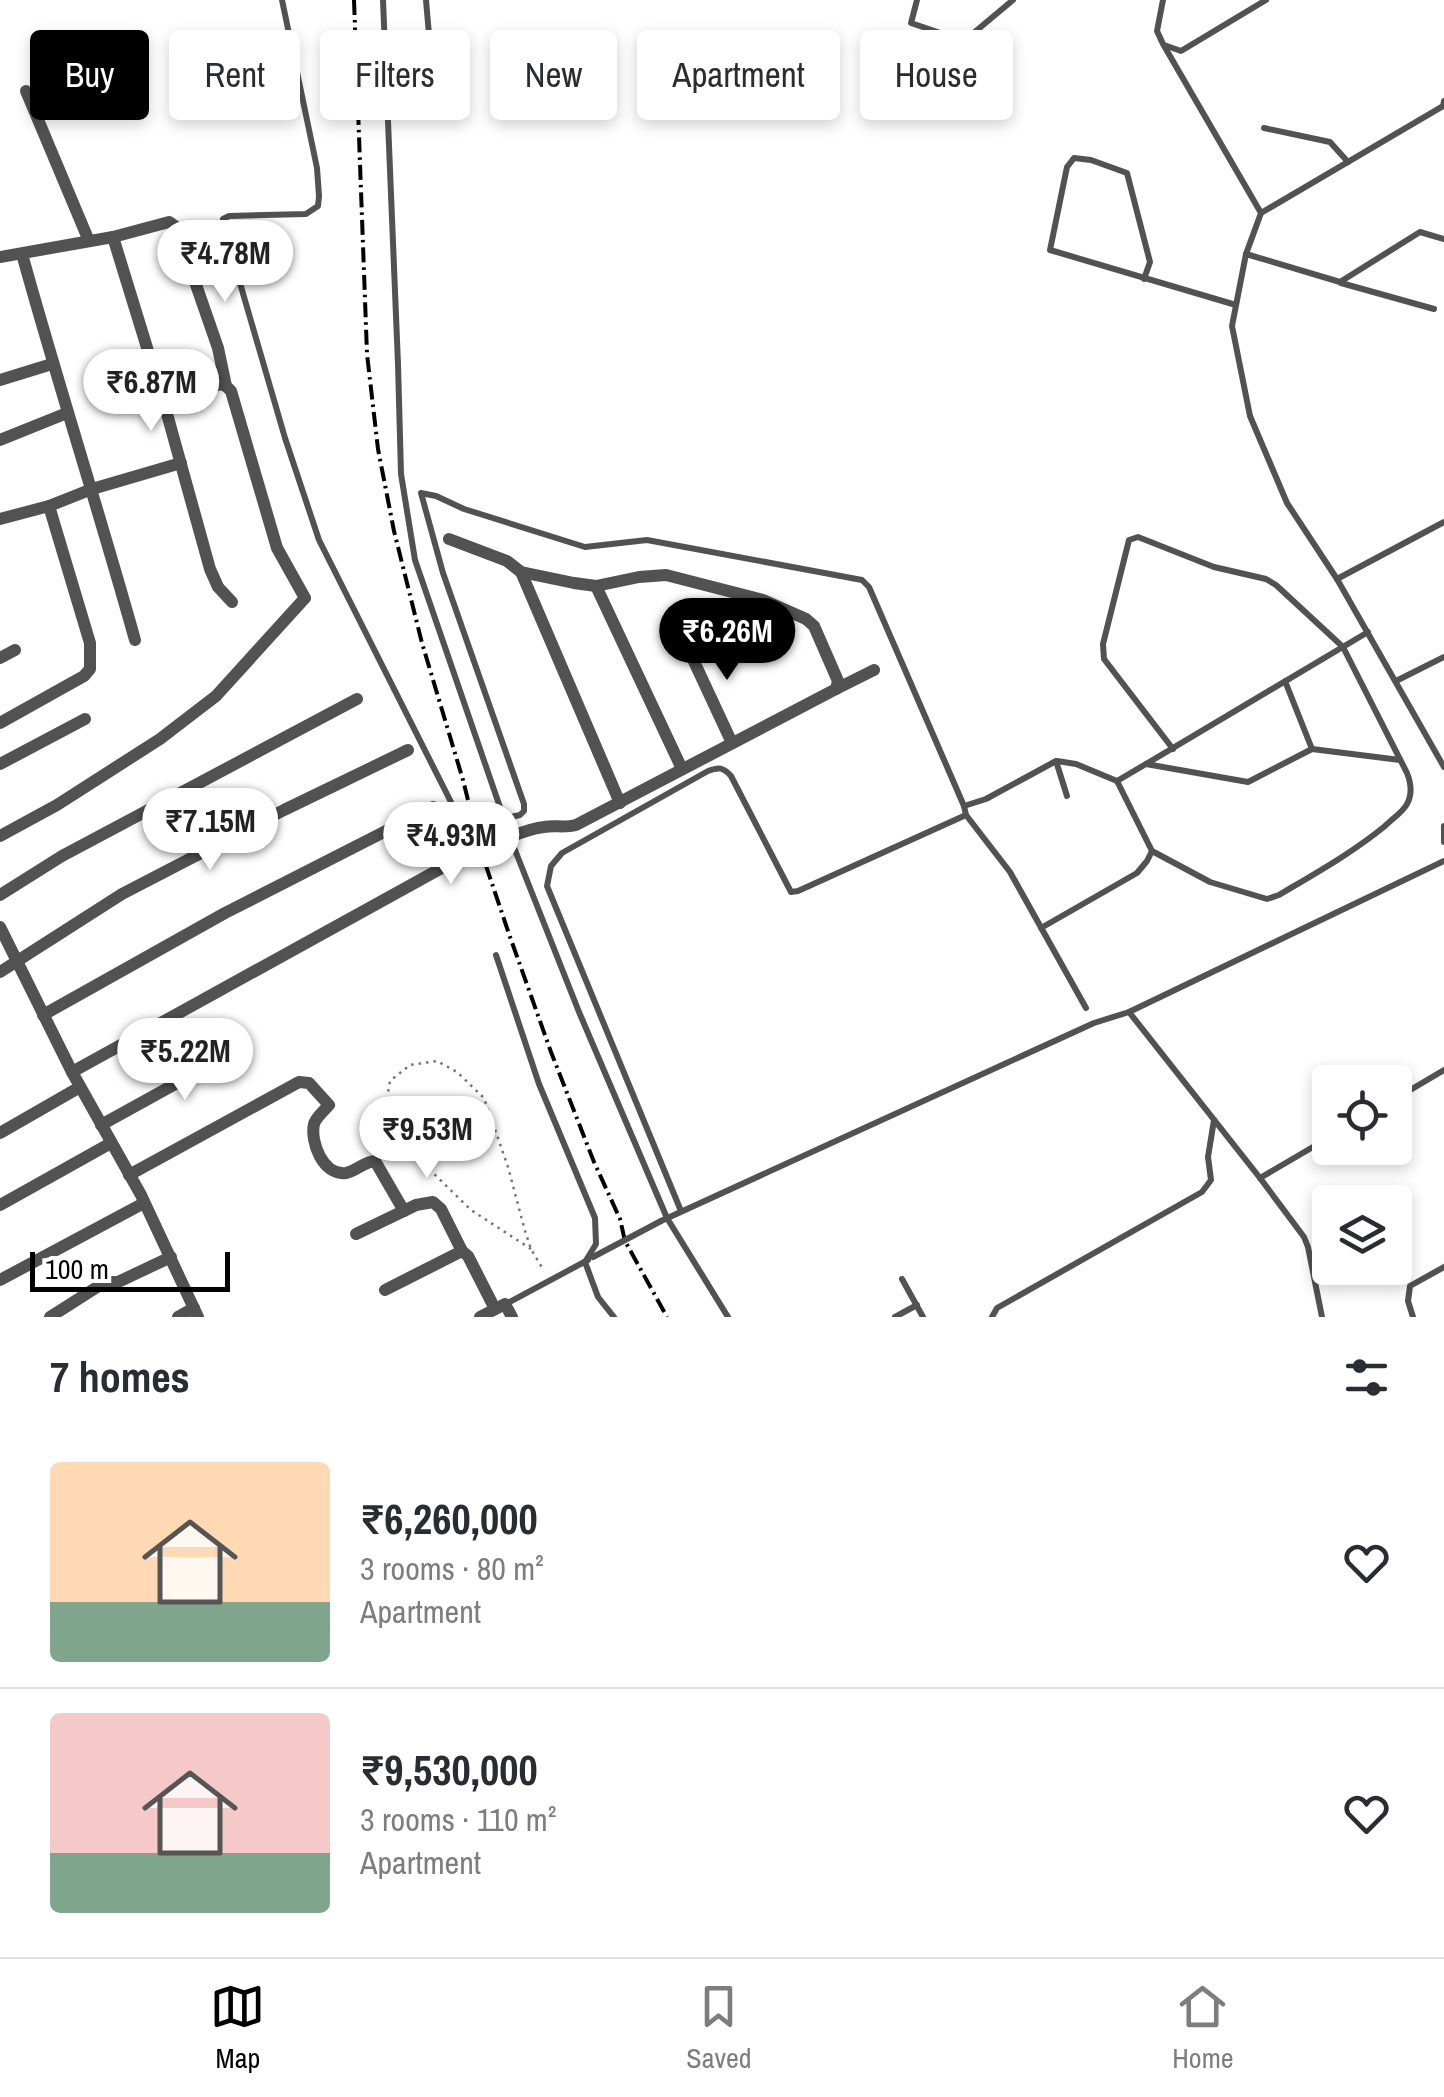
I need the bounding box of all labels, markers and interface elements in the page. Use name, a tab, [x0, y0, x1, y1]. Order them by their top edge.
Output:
chip: Buy	[30, 30, 149, 120]
chip: Rent	[169, 30, 300, 120]
chip: Filters	[320, 30, 470, 120]
chip: New	[490, 30, 617, 120]
chip: Apartment	[637, 30, 840, 120]
chip: House	[860, 30, 1013, 120]
pin: ₹4.78M	[144, 220, 306, 305]
text: ₹4.78M	[179, 231, 271, 274]
pin: ₹6.87M	[70, 349, 232, 434]
text: ₹6.87M	[105, 360, 197, 403]
pin: ₹6.26M	[646, 598, 808, 683]
text: ₹6.26M	[681, 609, 773, 652]
pin: ₹7.15M	[129, 788, 291, 873]
text: ₹7.15M	[164, 799, 256, 842]
pin: ₹4.93M	[370, 802, 532, 887]
text: ₹4.93M	[405, 813, 497, 856]
pin: ₹5.22M	[104, 1018, 266, 1103]
text: ₹5.22M	[139, 1029, 231, 1072]
map controls	[1312, 1065, 1412, 1285]
button: locate	[1312, 1065, 1412, 1165]
pin: ₹9.53M	[346, 1096, 508, 1181]
text: ₹9.53M	[381, 1107, 473, 1150]
button: layers	[1312, 1185, 1412, 1285]
scale bar	[30, 1247, 230, 1292]
text: 100 m	[45, 1250, 109, 1288]
text: 7 homes	[50, 1349, 190, 1405]
icon: filters	[1339, 1350, 1394, 1405]
text: ₹6,260,000	[360, 1491, 538, 1547]
icon: home	[130, 1502, 250, 1622]
icon: heart	[1339, 1535, 1394, 1590]
text: 3 rooms · 80 m²	[360, 1547, 544, 1590]
text: Apartment	[360, 1590, 481, 1633]
text: ₹9,530,000	[360, 1742, 538, 1798]
icon: home	[130, 1753, 250, 1873]
icon: heart	[1339, 1786, 1394, 1841]
text: 3 rooms · 110 m²	[360, 1798, 556, 1841]
text: Apartment	[360, 1841, 481, 1884]
tab: Map	[210, 1979, 265, 2077]
tab: Saved	[686, 1979, 751, 2077]
tab: Home	[1172, 1979, 1234, 2077]

